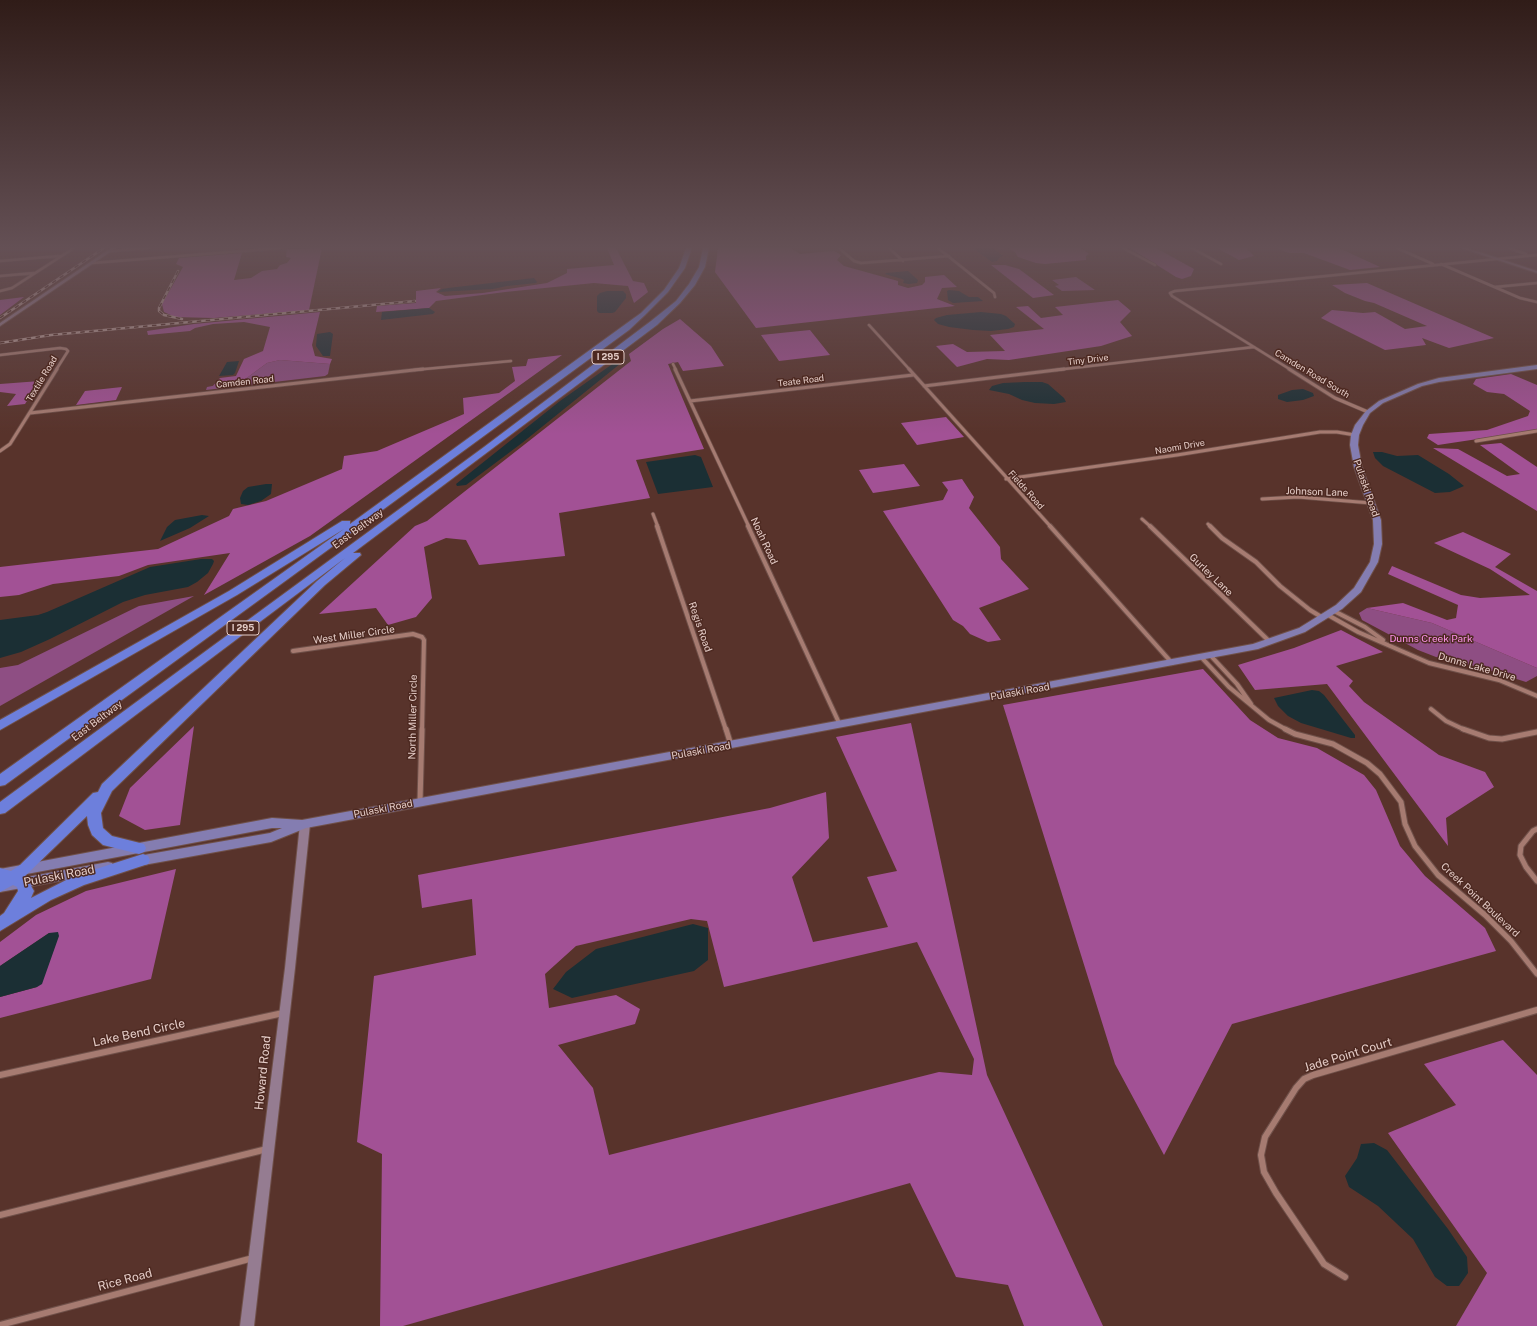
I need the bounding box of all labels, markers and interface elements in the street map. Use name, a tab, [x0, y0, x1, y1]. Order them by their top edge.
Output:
street label: Camden Road South	[1273, 347, 1351, 401]
road number: I 295	[592, 350, 624, 364]
street label: Tiny Drive	[1067, 352, 1109, 368]
street label: Textile Road	[24, 354, 60, 404]
street label: Teate Road	[777, 373, 825, 389]
street label: Camden Road	[216, 374, 274, 390]
street label: Naomi Drive	[1154, 437, 1206, 457]
street label: Pulaski Road	[1351, 458, 1381, 518]
street label: Fields Road	[1006, 468, 1046, 512]
street label: Johnson Lane	[1286, 485, 1348, 499]
street label: East Beltway	[330, 506, 386, 552]
street label: Noah Road	[748, 516, 780, 566]
street label: Gurley Lane	[1187, 551, 1235, 599]
street label: Regis Road	[686, 600, 714, 654]
road number: I 295	[227, 621, 259, 635]
street label: West Miller Circle	[313, 623, 395, 647]
park label: Dunns Creek Park	[1389, 633, 1473, 645]
street label: Dunns Lake Drive	[1437, 650, 1517, 684]
street label: North Miller Circle	[406, 674, 420, 760]
street label: Pulaski Road	[989, 681, 1051, 703]
street label: East Beltway	[69, 698, 125, 744]
street label: Pulaski Road	[670, 740, 732, 762]
street label: Pulaski Road	[352, 797, 414, 821]
street label: Creek Point Boulevard	[1438, 860, 1522, 940]
street label: Pulaski Road	[22, 862, 96, 890]
street label: Lake Bend Circle	[92, 1016, 186, 1050]
street label: Howard Road	[252, 1035, 274, 1111]
street label: Jade Point Court	[1302, 1035, 1394, 1075]
street label: Rice Road	[96, 1266, 154, 1294]

